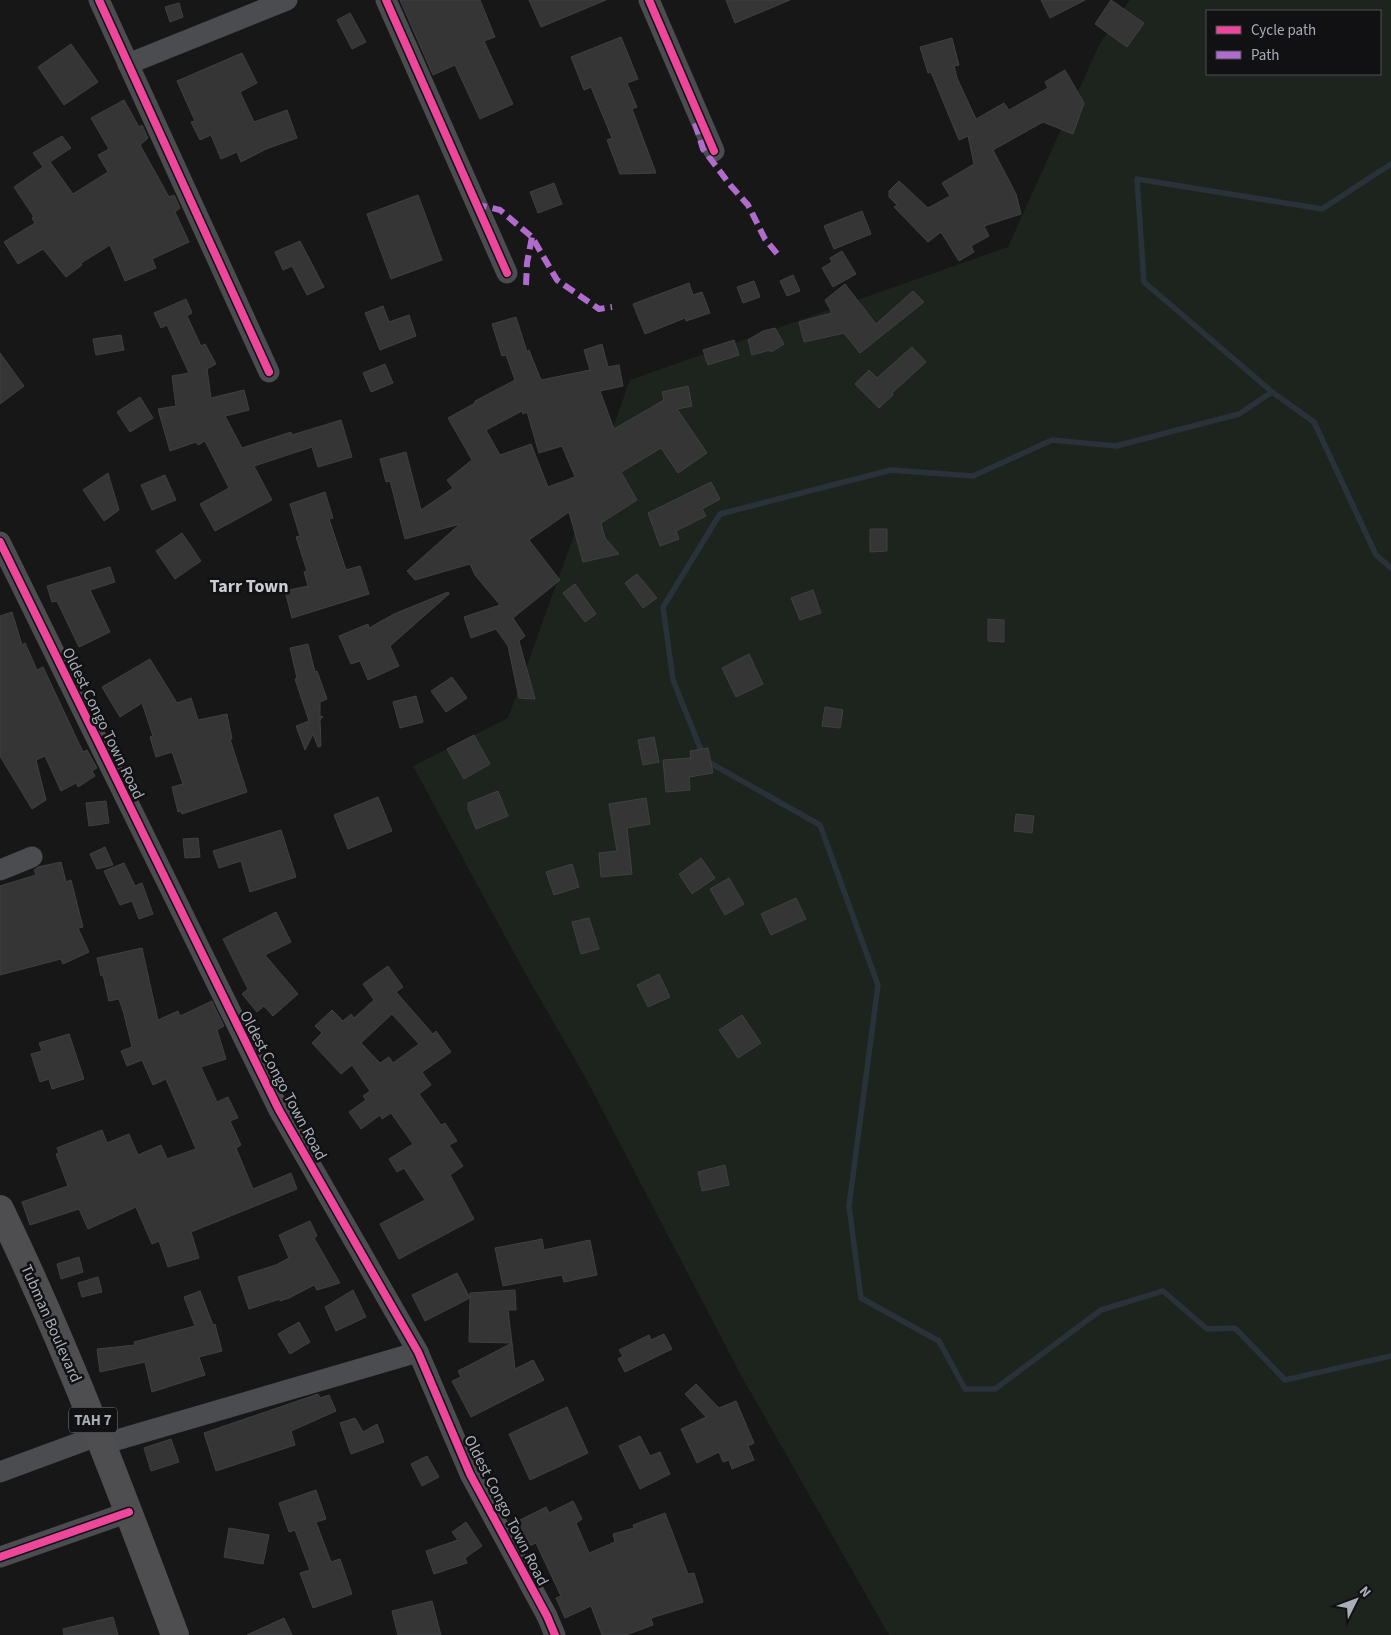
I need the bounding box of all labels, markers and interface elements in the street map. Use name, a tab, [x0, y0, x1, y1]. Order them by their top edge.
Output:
legend	[1206, 10, 1381, 75]
text: Cycle path	[1251, 20, 1316, 41]
text: Path	[1251, 45, 1279, 66]
district label: Tarr Town	[209, 574, 289, 599]
street label: Oldest Congo Town Road	[57, 644, 150, 803]
street label: Oldest Congo Town Road	[234, 1007, 332, 1164]
street label: Tubman Boulevard	[15, 1261, 87, 1386]
road number: TAH 7	[69, 1408, 117, 1432]
street label: Oldest Congo Town Road	[458, 1431, 554, 1590]
north arrow	[1331, 1575, 1381, 1625]
text: N	[1354, 1582, 1375, 1602]

